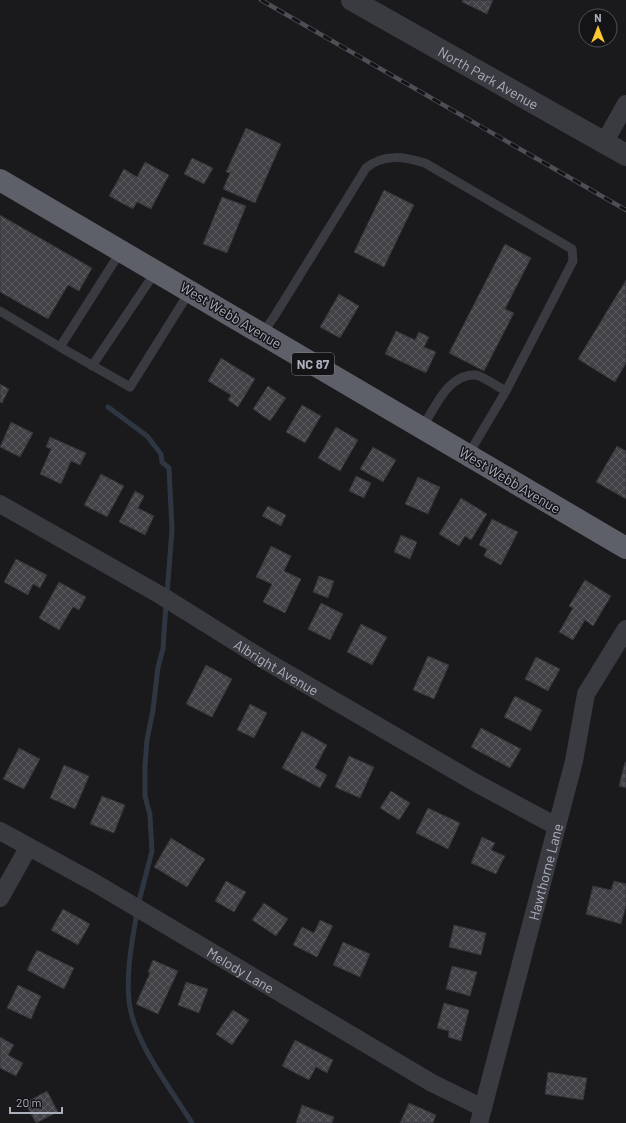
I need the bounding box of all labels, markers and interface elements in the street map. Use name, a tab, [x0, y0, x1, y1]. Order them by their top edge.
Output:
north arrow	[578, 8, 618, 48]
text: N	[594, 11, 602, 24]
street label: North Park Avenue	[435, 42, 542, 112]
street label: West Webb Avenue	[177, 278, 285, 352]
road number: NC 87	[292, 353, 334, 375]
street label: West Webb Avenue	[456, 443, 564, 517]
street label: Albright Avenue	[231, 635, 322, 698]
street label: Hawthorne Lane	[524, 821, 566, 922]
street label: Melody Lane	[204, 943, 278, 996]
scale bar	[10, 1089, 62, 1115]
text: 20 m	[16, 1095, 42, 1109]

